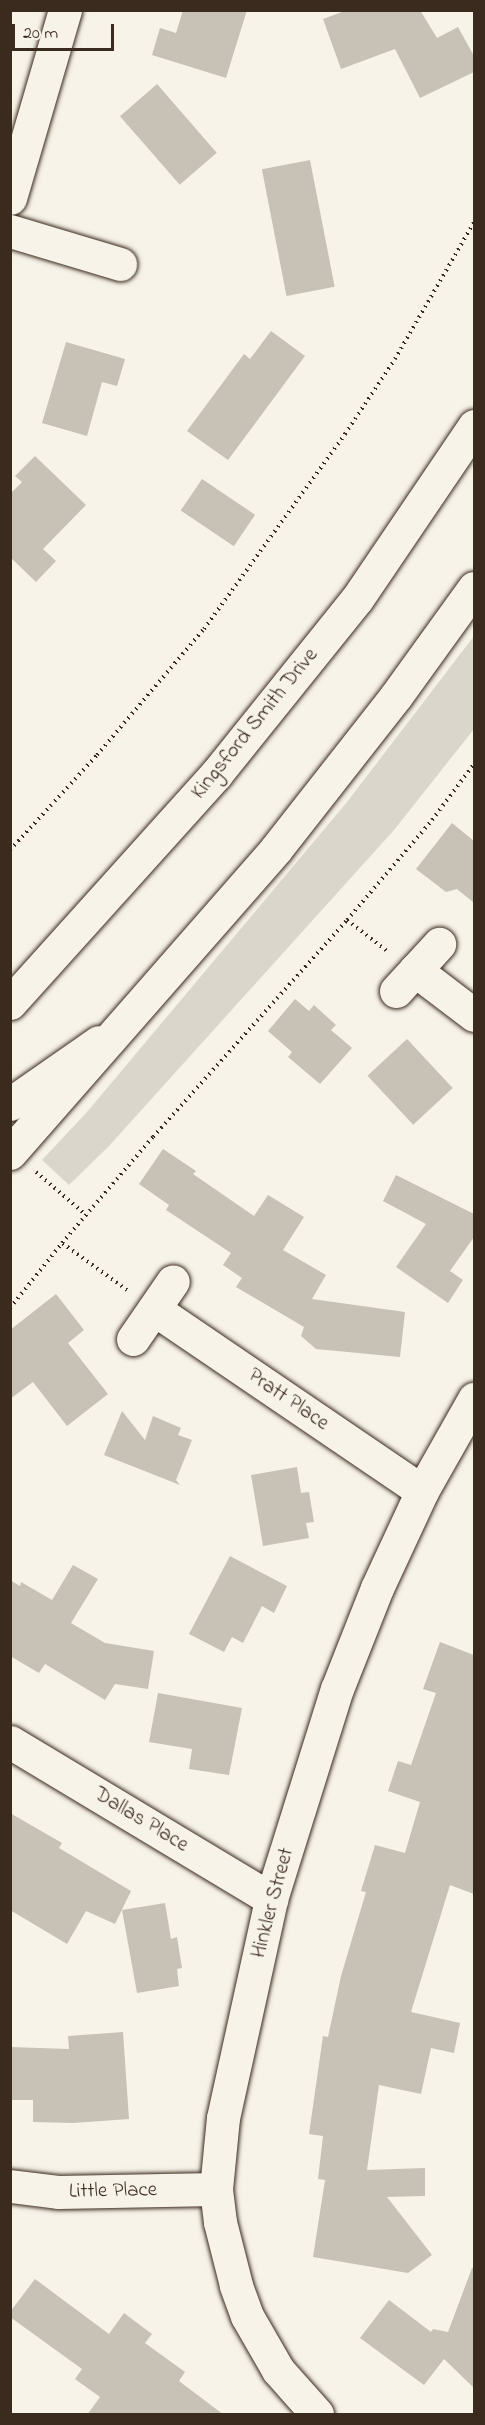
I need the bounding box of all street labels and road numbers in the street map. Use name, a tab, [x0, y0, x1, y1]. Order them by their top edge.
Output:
street label: Kingsford Smith Drive	[186, 643, 324, 805]
street label: Pratt Place	[243, 1364, 333, 1436]
street label: Dallas Place	[89, 1782, 193, 1858]
street label: Hinkler Street	[246, 1845, 300, 1961]
street label: Little Place	[69, 2178, 157, 2204]

